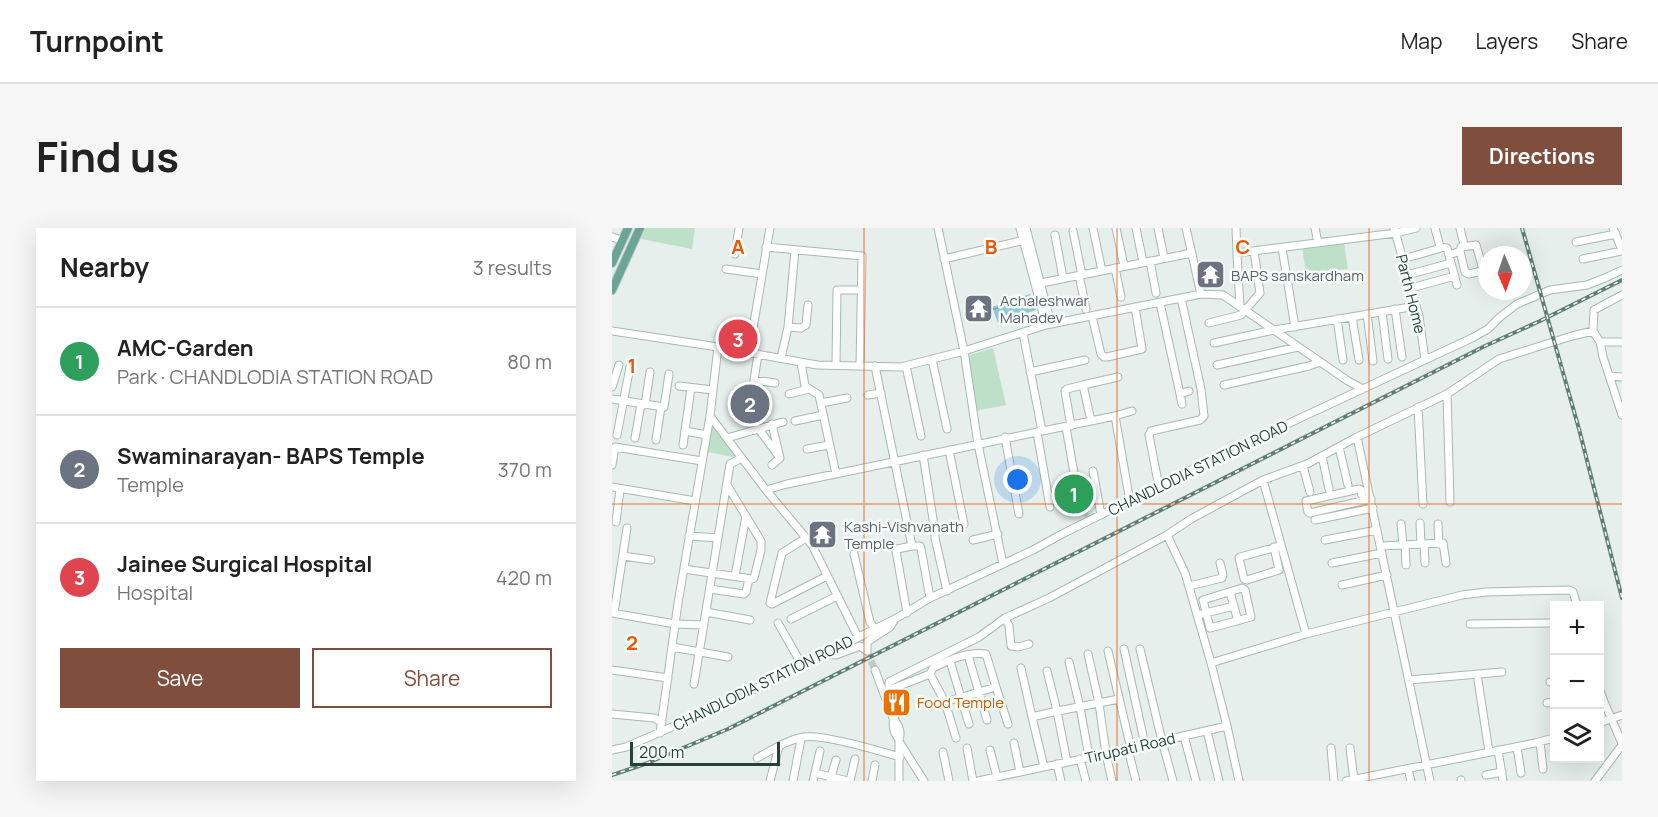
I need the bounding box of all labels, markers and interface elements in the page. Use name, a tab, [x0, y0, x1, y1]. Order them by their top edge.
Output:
text: Turnpoint	[30, 22, 164, 60]
text: Map	[1401, 27, 1442, 55]
text: Layers	[1475, 27, 1538, 55]
text: Share	[1571, 27, 1628, 55]
text: Find us	[36, 127, 179, 185]
button: Directions	[1462, 127, 1622, 185]
text: A	[731, 233, 745, 260]
text: B	[985, 233, 998, 260]
text: C	[1236, 233, 1250, 260]
north arrow	[1478, 246, 1532, 300]
text: Nearby	[60, 249, 149, 285]
street label: Parth Home	[1391, 252, 1431, 336]
text: 3 results	[473, 254, 552, 281]
temple icon: BAPS sanskardham	[1194, 259, 1226, 291]
place label: BAPS sanskardham	[1231, 265, 1364, 286]
place label: Achaleshwar Mahadev	[1000, 290, 1089, 328]
temple icon: Achaleshwar Mahadev	[963, 293, 995, 325]
pin: 3	[718, 316, 758, 362]
text: AMC-Garden	[117, 333, 254, 363]
text: 1	[75, 348, 84, 375]
text: 80 m	[507, 348, 552, 375]
text: 1	[628, 352, 636, 379]
text: Park · CHANDLODIA STATION ROAD	[117, 363, 433, 390]
pin: 2	[730, 382, 770, 426]
street label: CHANDLODIA STATION ROAD	[1105, 415, 1291, 521]
text: Swaminarayan- BAPS Temple	[117, 441, 425, 471]
text: 2	[74, 456, 85, 483]
text: 370 m	[498, 456, 552, 483]
your location	[1003, 465, 1032, 494]
text: Temple	[117, 471, 184, 498]
pin: 1	[1054, 472, 1094, 516]
place label: Kashi-Vishvanath Temple	[844, 516, 964, 554]
temple icon: Kashi-Vishvanath Temple	[807, 519, 839, 551]
text: Jainee Surgical Hospital	[117, 549, 373, 579]
text: 3	[74, 564, 85, 591]
text: 420 m	[496, 564, 552, 591]
text: Hospital	[117, 579, 193, 606]
map controls	[1550, 601, 1604, 763]
button: +	[1550, 601, 1604, 655]
text: 2	[626, 629, 638, 656]
street label: CHANDLODIA STATION ROAD	[670, 630, 856, 736]
button: Save	[60, 648, 300, 708]
button: Share	[312, 648, 552, 708]
button: −	[1550, 655, 1604, 709]
restaurant icon: Food Temple	[880, 686, 912, 718]
place label: Food Temple	[917, 692, 1004, 713]
button: layers	[1550, 709, 1604, 763]
street label: Tirupati Road	[1083, 727, 1177, 769]
scale bar	[630, 739, 780, 766]
text: 200 m	[639, 741, 684, 763]

